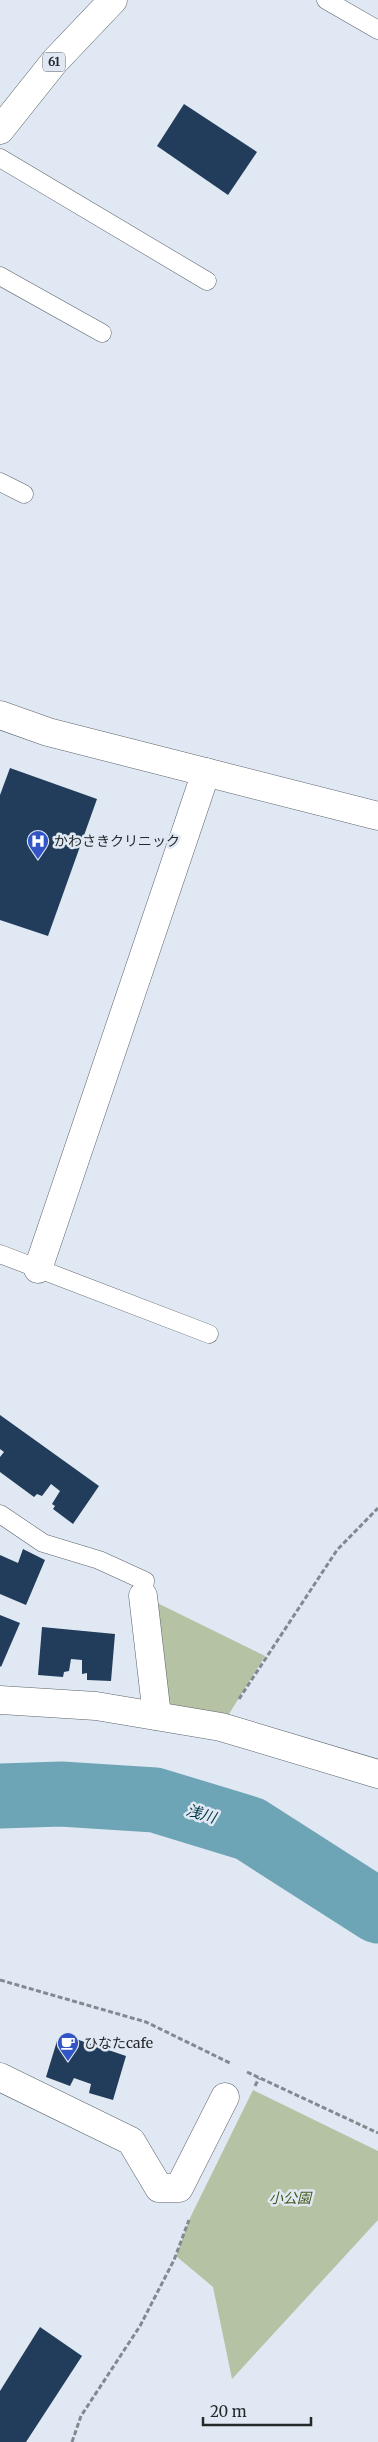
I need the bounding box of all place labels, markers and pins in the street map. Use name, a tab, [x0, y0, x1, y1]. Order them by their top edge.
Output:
hospital icon: かわさきクリニック	[26, 829, 50, 860]
place label: かわさきクリニック	[54, 832, 180, 850]
cafe icon: ひなたcafe	[56, 2031, 80, 2062]
place label: ひなたcafe	[84, 2034, 153, 2052]

